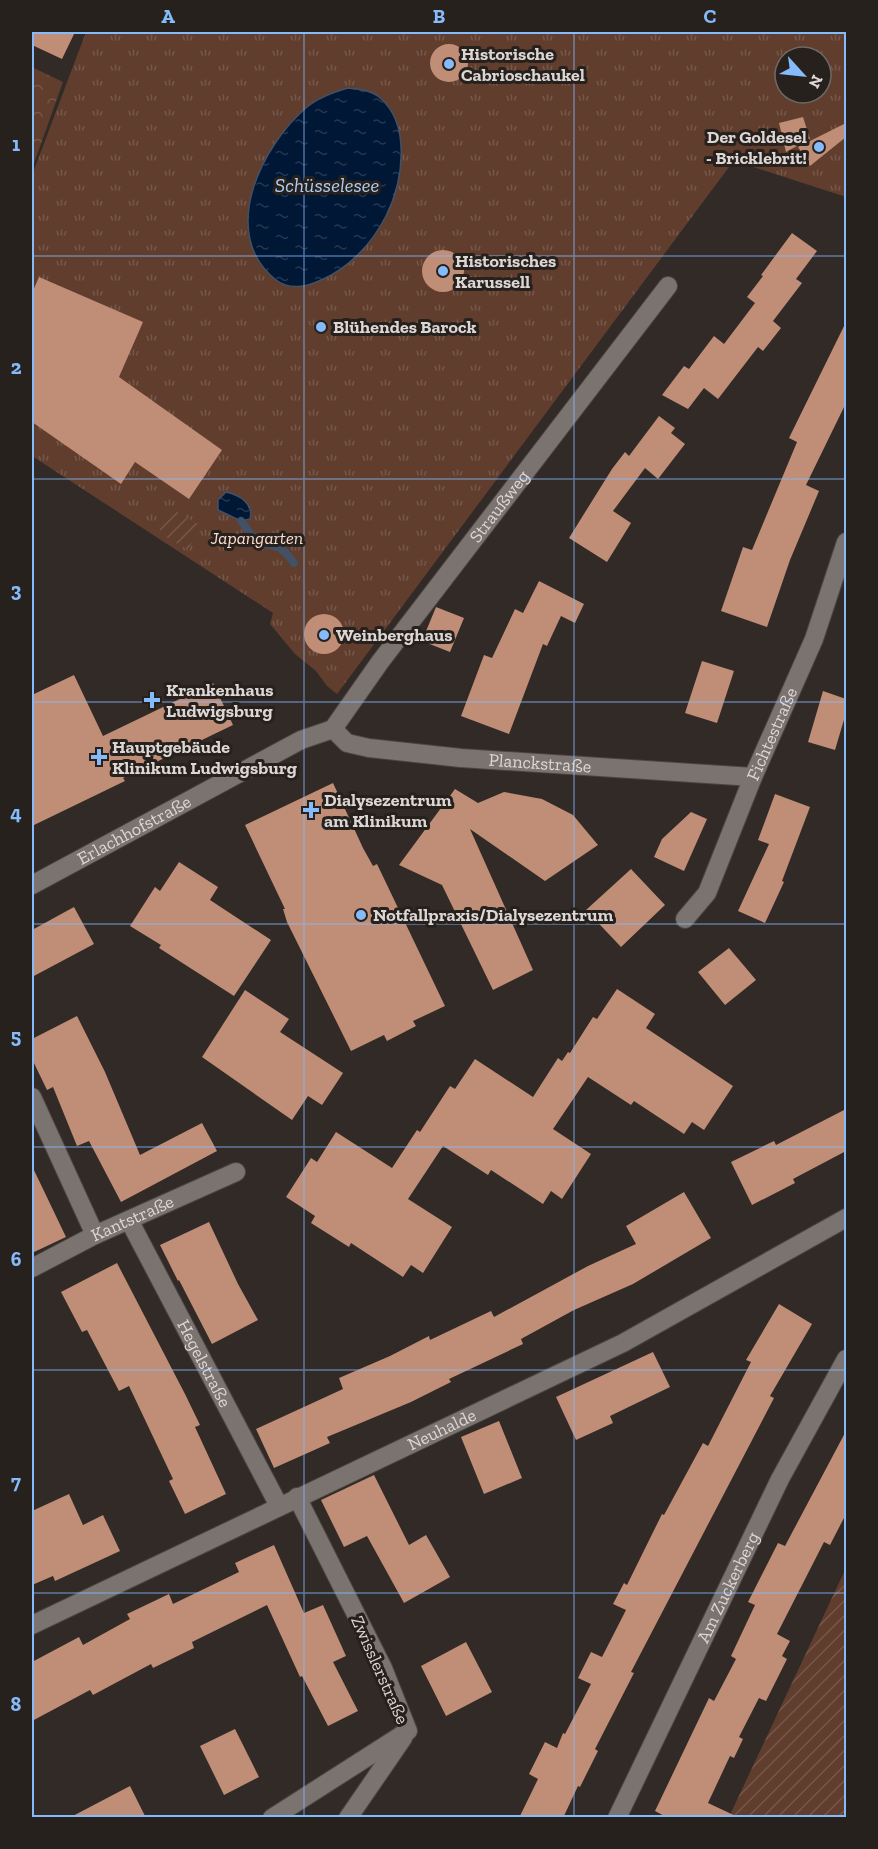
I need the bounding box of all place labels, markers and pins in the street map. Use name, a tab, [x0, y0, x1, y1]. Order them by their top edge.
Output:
place label: Historische Cabrioschaukel	[461, 43, 585, 86]
marker: Historische Cabrioschaukel	[442, 57, 456, 71]
place label: Der Goldesel - Bricklebrit!	[706, 126, 807, 169]
marker: Der Goldesel - Bricklebrit!	[812, 140, 826, 154]
place label: Historisches Karussell	[455, 250, 556, 293]
marker: Historisches Karussell	[436, 264, 450, 278]
place label: Blühendes Barock	[333, 316, 476, 338]
marker: Blühendes Barock	[314, 320, 328, 334]
place label: Weinberghaus	[336, 624, 453, 646]
marker: Weinberghaus	[317, 628, 331, 642]
place label: Krankenhaus Ludwigsburg	[166, 679, 273, 722]
marker: Krankenhaus Ludwigsburg	[143, 691, 161, 709]
place label: Hauptgebäude Klinikum Ludwigsburg	[112, 736, 297, 779]
marker: Hauptgebäude Klinikum Ludwigsburg	[90, 748, 108, 766]
place label: Dialysezentrum am Klinikum	[324, 789, 452, 832]
marker: Dialysezentrum am Klinikum	[302, 801, 320, 819]
place label: Notfallpraxis/Dialysezentrum	[373, 904, 613, 926]
marker: Notfallpraxis/Dialysezentrum	[354, 908, 368, 922]

